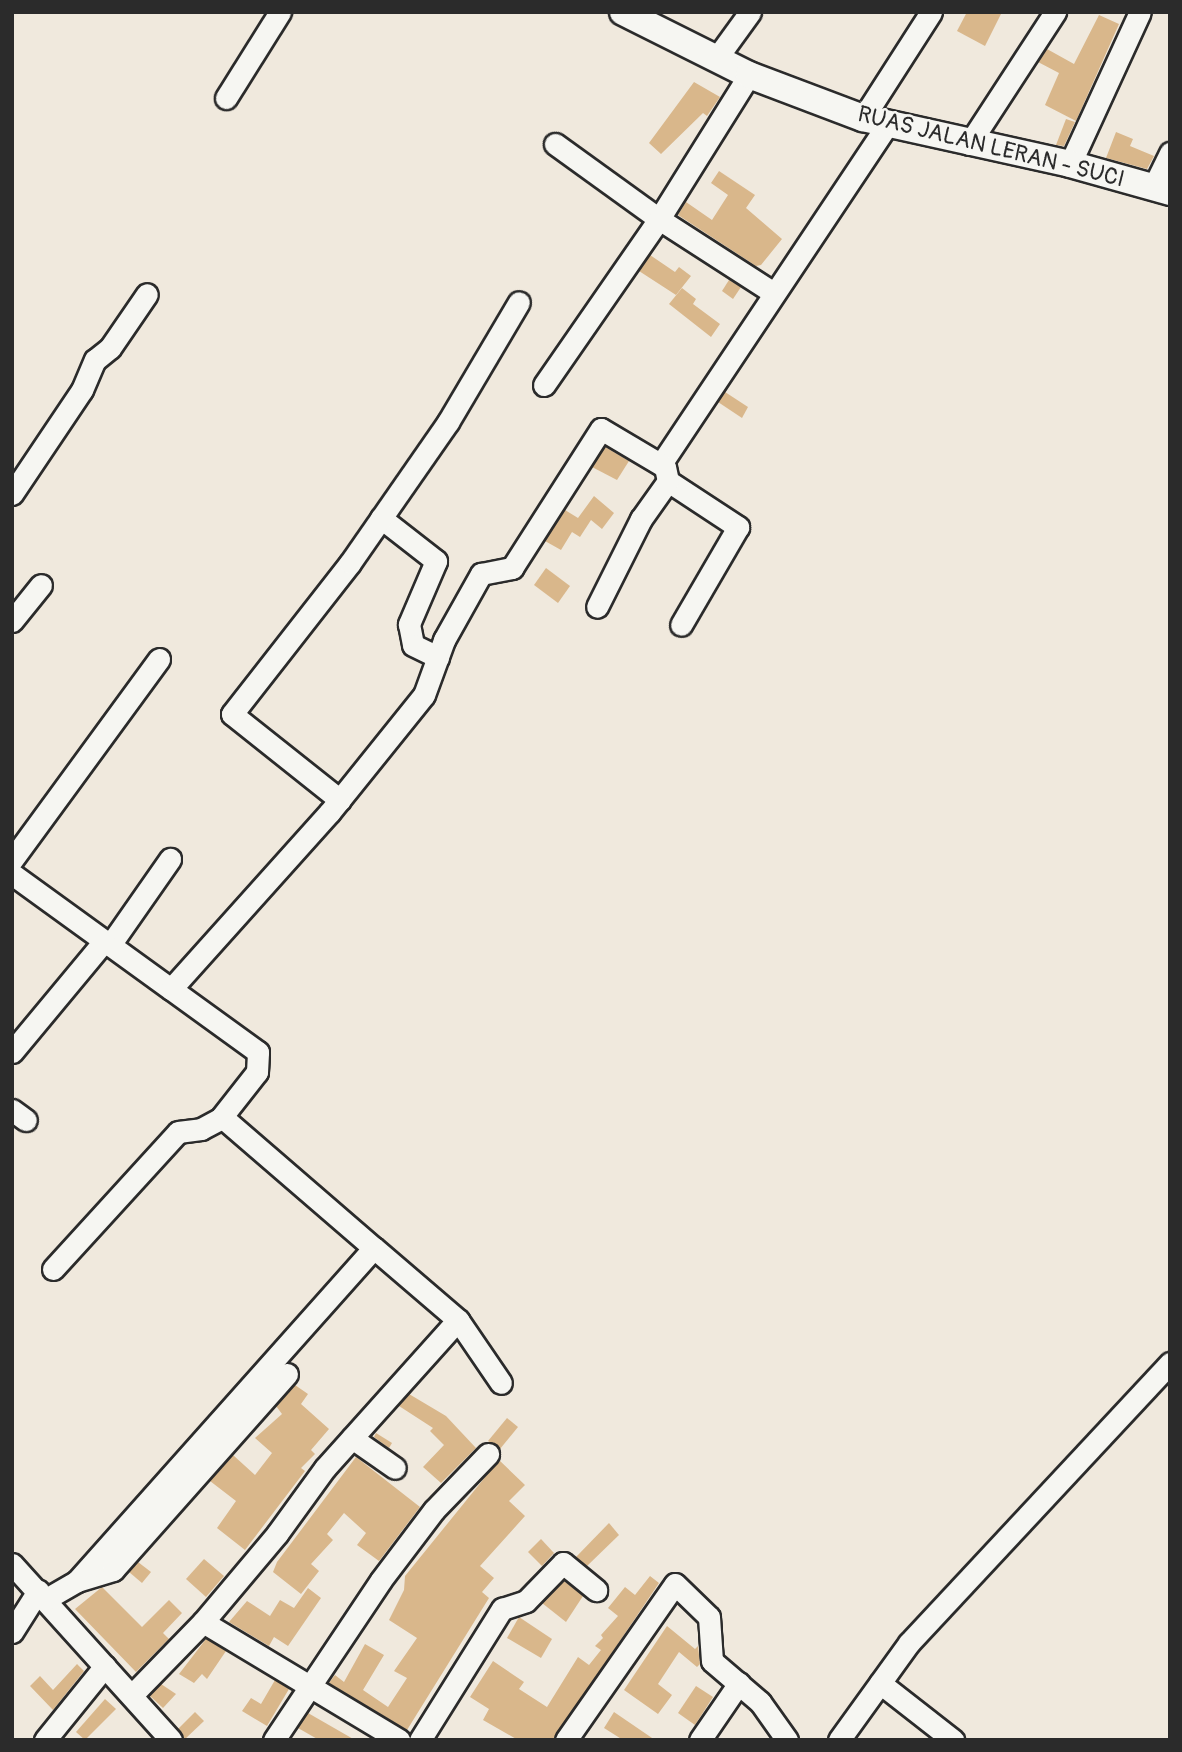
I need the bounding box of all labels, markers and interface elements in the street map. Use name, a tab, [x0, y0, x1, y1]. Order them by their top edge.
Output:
street label: RUAS JALAN LERAN - SUCI	[855, 100, 1127, 194]

